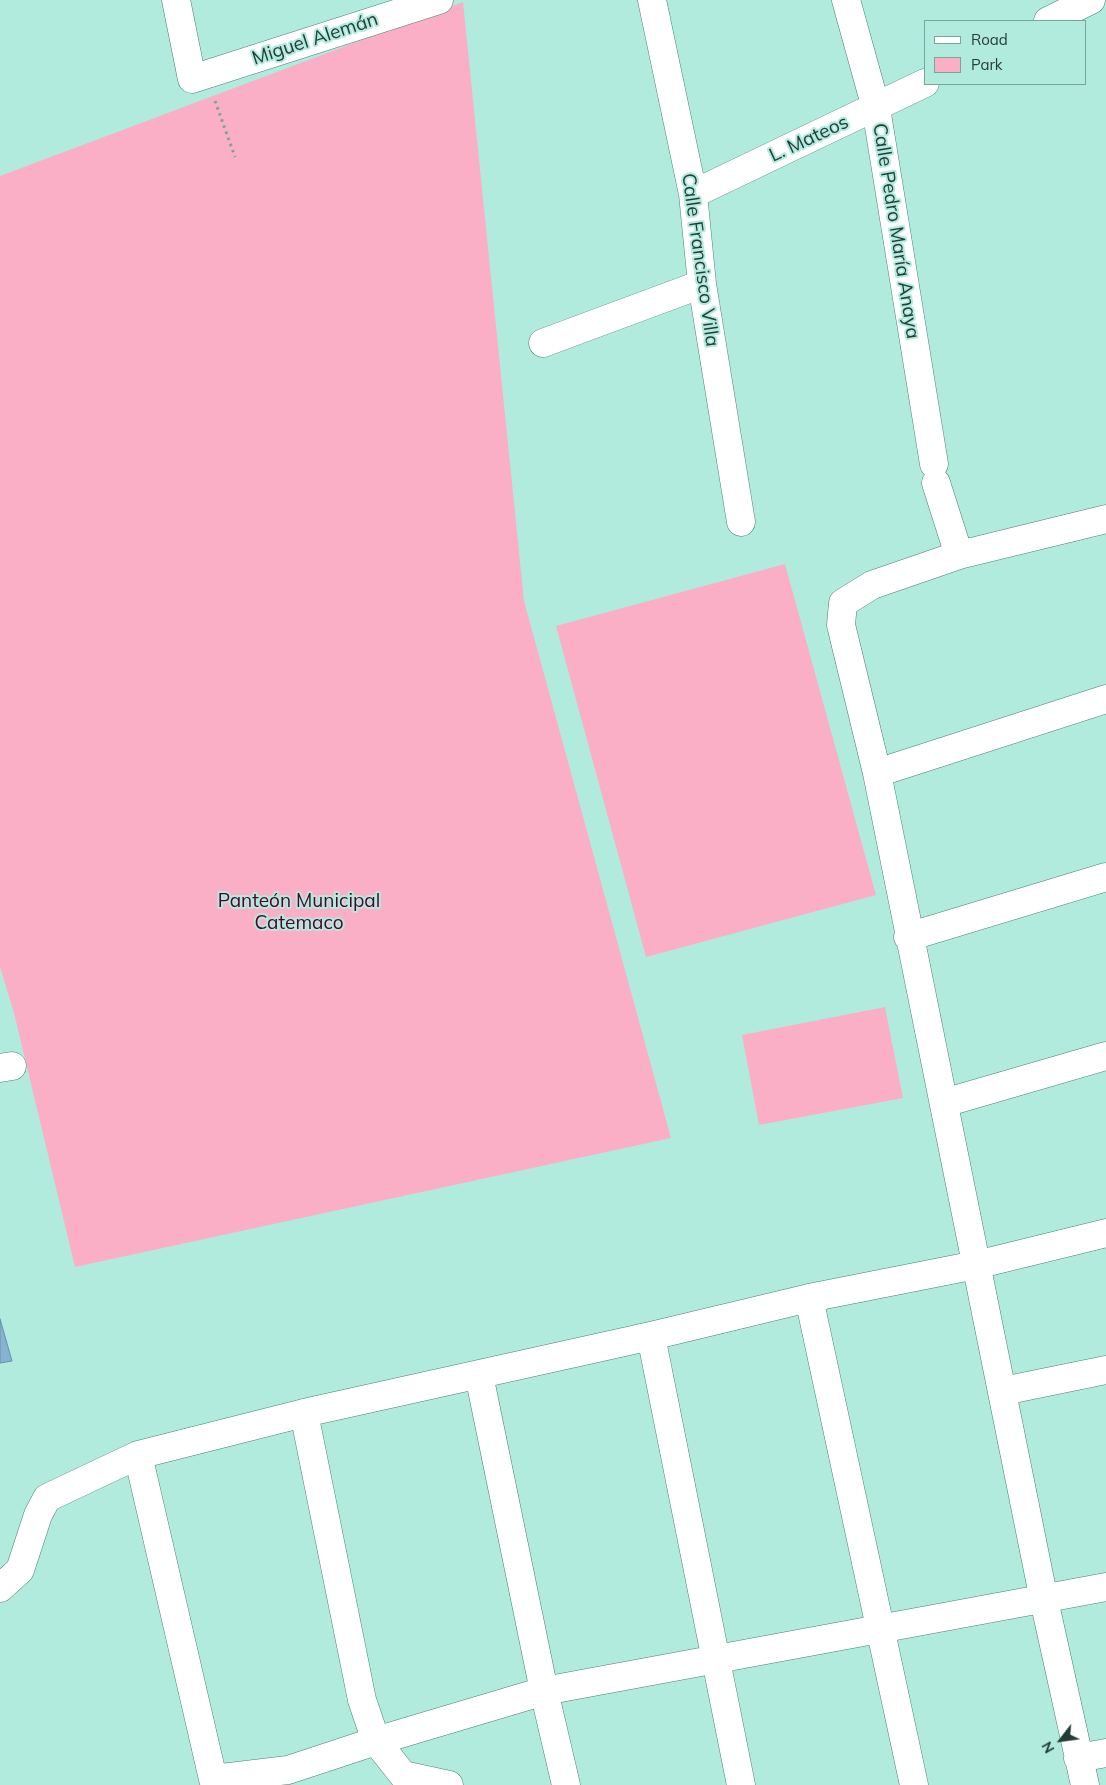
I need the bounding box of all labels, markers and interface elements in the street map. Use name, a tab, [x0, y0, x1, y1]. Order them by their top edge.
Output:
street label: Miguel Alemán	[249, 8, 381, 70]
legend	[924, 20, 1086, 85]
text: Road	[971, 30, 1008, 49]
text: Park	[971, 55, 1003, 74]
street label: L. Mateos	[766, 111, 852, 167]
street label: Calle Pedro María Anaya	[868, 122, 924, 340]
street label: Calle Francisco Villa	[677, 172, 723, 348]
park label: Panteón Municipal Catemaco	[218, 890, 380, 934]
north arrow	[1036, 1715, 1086, 1765]
text: N	[1038, 1738, 1058, 1757]

